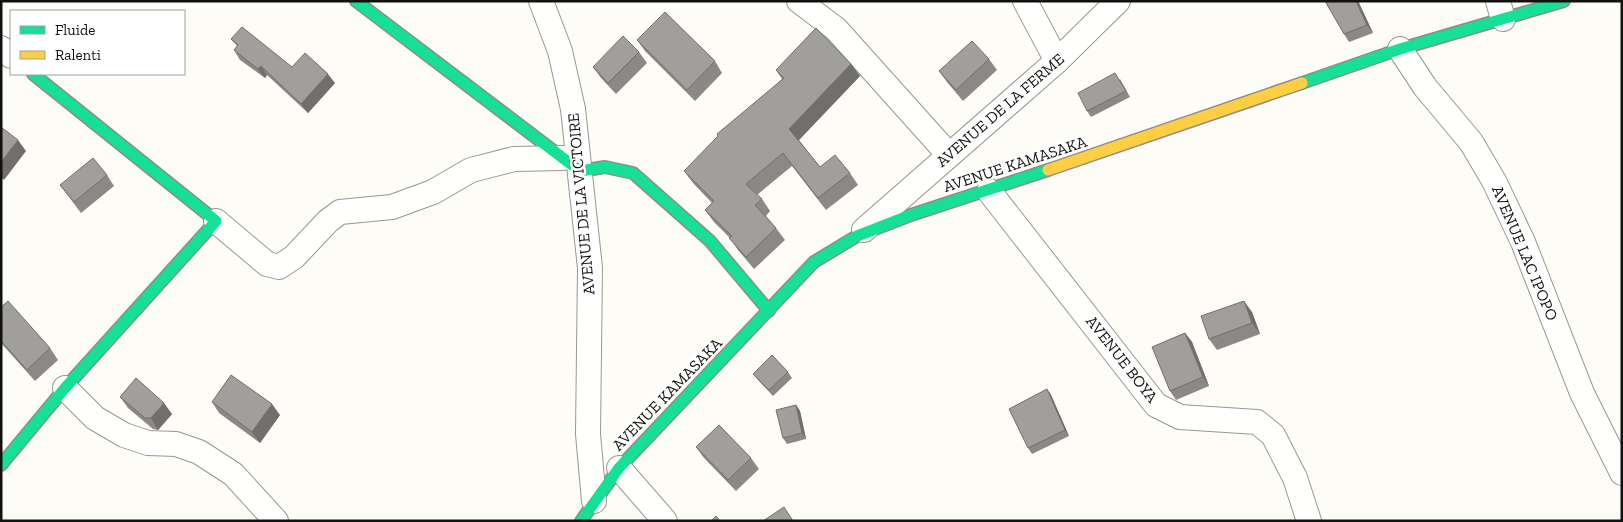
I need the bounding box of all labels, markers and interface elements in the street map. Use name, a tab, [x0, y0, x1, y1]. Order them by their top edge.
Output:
legend	[10, 10, 185, 75]
text: Fluide	[55, 21, 95, 39]
text: Ralenti	[55, 46, 101, 64]
street label: AVENUE DE LA FERME	[932, 49, 1068, 171]
street label: AVENUE DE LA VICTOIRE	[564, 112, 598, 296]
street label: AVENUE KAMASAKA	[941, 132, 1090, 196]
street label: AVENUE LAC IPOPO	[1488, 183, 1562, 324]
street label: AVENUE BOYA	[1082, 312, 1162, 407]
street label: AVENUE KAMASAKA	[608, 333, 726, 454]

